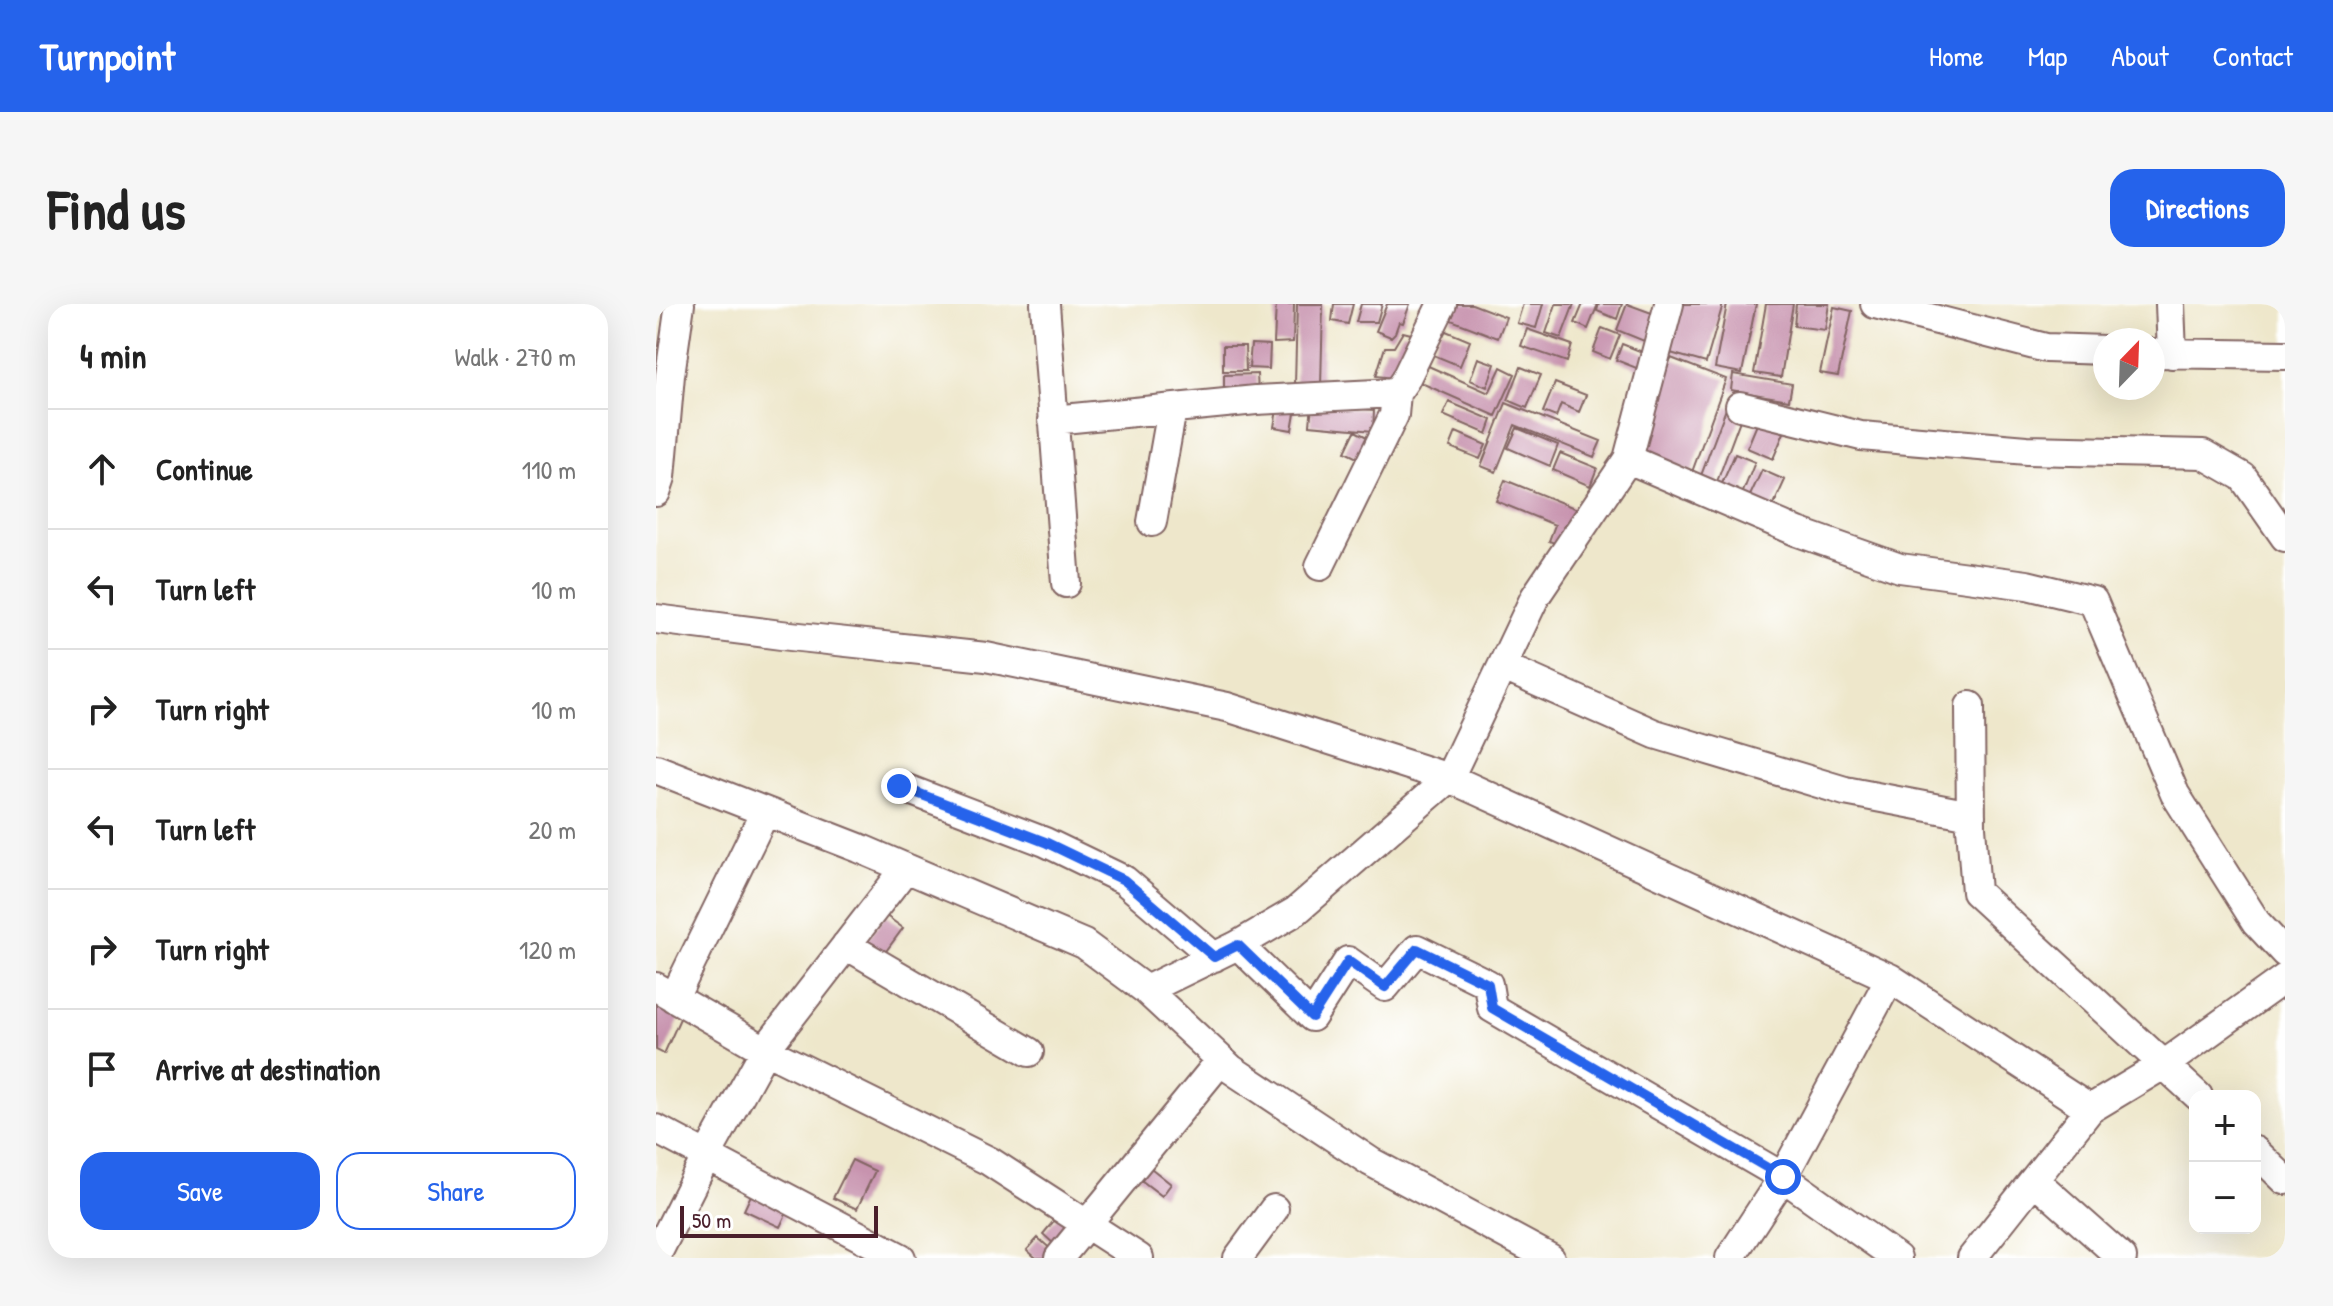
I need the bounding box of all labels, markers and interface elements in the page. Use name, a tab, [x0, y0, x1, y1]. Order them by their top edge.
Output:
text: Turnpoint	[40, 30, 175, 82]
text: Home	[1929, 37, 1984, 75]
text: Map	[2028, 37, 2067, 75]
text: About	[2111, 37, 2169, 75]
text: Contact	[2213, 37, 2293, 75]
button: Directions	[2110, 169, 2285, 247]
text: Find us	[48, 171, 186, 246]
north arrow	[2093, 328, 2165, 400]
text: 4 min	[80, 333, 147, 379]
text: Walk · 270 m	[455, 339, 576, 374]
icon: ahead	[80, 447, 124, 491]
text: Continue	[156, 449, 253, 489]
text: 110 m	[522, 452, 576, 487]
icon: left	[80, 567, 124, 611]
text: Turn left	[156, 569, 255, 609]
text: 10 m	[531, 572, 576, 607]
icon: right	[80, 687, 124, 731]
text: Turn right	[156, 689, 269, 729]
text: 10 m	[531, 692, 576, 727]
route end	[881, 768, 917, 804]
icon: left	[80, 807, 124, 851]
text: Turn left	[156, 809, 255, 849]
text: 20 m	[529, 812, 576, 847]
icon: right	[80, 927, 124, 971]
text: Turn right	[156, 929, 269, 969]
text: 120 m	[519, 932, 576, 967]
icon: arrive	[80, 1047, 124, 1091]
text: Arrive at destination	[156, 1049, 381, 1089]
map controls	[2189, 1090, 2261, 1234]
button: +	[2189, 1090, 2261, 1162]
button: Save	[80, 1152, 320, 1230]
button: Share	[336, 1152, 576, 1230]
route start	[1765, 1159, 1801, 1195]
button: −	[2189, 1162, 2261, 1234]
scale bar	[680, 1202, 878, 1238]
text: 50 m	[692, 1205, 731, 1235]

